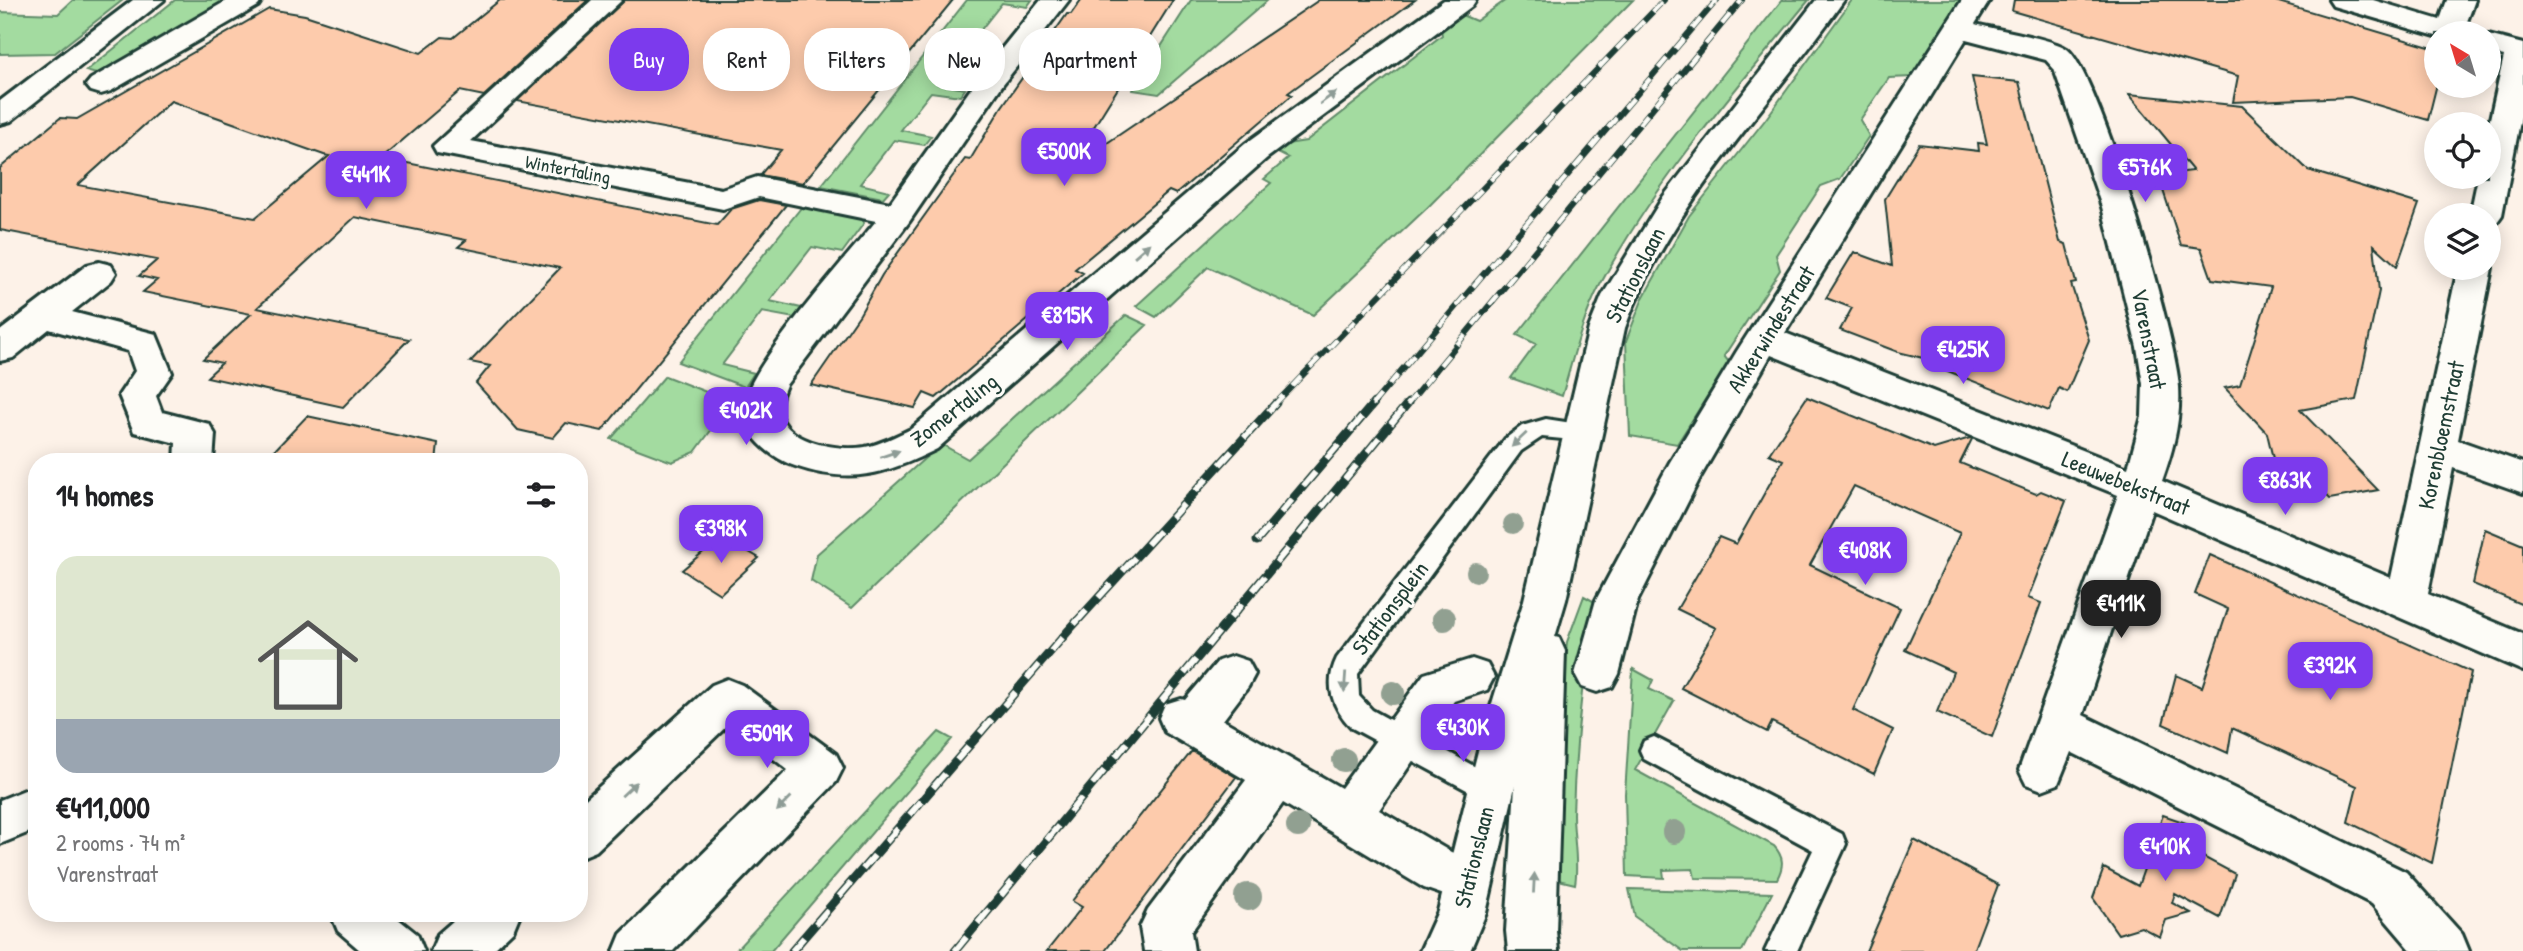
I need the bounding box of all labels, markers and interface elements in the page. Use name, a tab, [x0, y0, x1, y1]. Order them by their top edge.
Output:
north arrow	[2424, 21, 2501, 98]
map controls	[2424, 21, 2501, 280]
chip: Buy	[609, 28, 689, 91]
chip: Rent	[703, 28, 790, 91]
chip: Filters	[804, 28, 910, 91]
chip: New	[924, 28, 1005, 91]
chip: Apartment	[1019, 28, 1161, 91]
one-way arrow	[1319, 90, 1337, 105]
button: locate	[2424, 112, 2501, 189]
pin: €500K	[1015, 128, 1113, 188]
text: €500K	[1037, 135, 1091, 166]
pin: €576K	[2096, 144, 2194, 204]
street label: Wintertaling	[523, 148, 613, 190]
text: €576K	[2118, 151, 2172, 182]
pin: €441K	[317, 152, 415, 211]
text: €441K	[342, 158, 390, 189]
button: layers	[2424, 203, 2501, 280]
street label: Stationslaan	[1597, 222, 1672, 328]
one-way arrow	[1133, 243, 1150, 258]
street label: Akkerwindestraat	[1719, 258, 1823, 398]
street label: Varenstraat	[2125, 286, 2175, 393]
pin: €815K	[1018, 292, 1116, 352]
text: €815K	[1041, 299, 1093, 330]
pin: €425K	[1914, 326, 2012, 386]
text: €425K	[1937, 333, 1989, 364]
street label: Korenbloemstraat	[2410, 357, 2472, 512]
street label: Zomertaling	[903, 366, 1004, 454]
pin: €402K	[697, 388, 795, 447]
text: €402K	[720, 394, 772, 425]
one-way arrow	[1510, 432, 1528, 448]
street label: Leeuwebekstraat	[2058, 443, 2196, 523]
one-way arrow	[879, 448, 900, 459]
pin: €863K	[2236, 458, 2334, 517]
text: €863K	[2259, 464, 2311, 495]
text: 14 homes	[56, 475, 154, 515]
icon: filters	[522, 476, 560, 514]
pin: €398K	[672, 505, 770, 565]
text: €398K	[695, 512, 747, 543]
pin: €408K	[1816, 528, 1914, 587]
text: €408K	[1839, 534, 1891, 565]
street label: Stationsplein	[1344, 555, 1435, 661]
pin: €411K	[2072, 580, 2170, 640]
text: €411K	[2097, 587, 2145, 618]
icon: home	[245, 602, 371, 728]
pin: €392K	[2281, 642, 2379, 702]
text: €392K	[2304, 649, 2356, 680]
one-way arrow	[1339, 671, 1350, 693]
pin: €430K	[1414, 704, 1512, 764]
pin: €509K	[718, 710, 816, 770]
text: €430K	[1437, 711, 1489, 742]
text: €509K	[741, 717, 793, 748]
one-way arrow	[620, 781, 638, 797]
text: €411,000	[56, 787, 150, 827]
one-way arrow	[775, 796, 792, 813]
street label: Stationslaan	[1446, 803, 1501, 911]
pin: €410K	[2116, 824, 2214, 883]
text: 2 rooms · 74 m²	[56, 827, 185, 858]
text: €410K	[2140, 830, 2190, 861]
text: Varenstraat	[56, 858, 158, 889]
one-way arrow	[1528, 872, 1539, 894]

